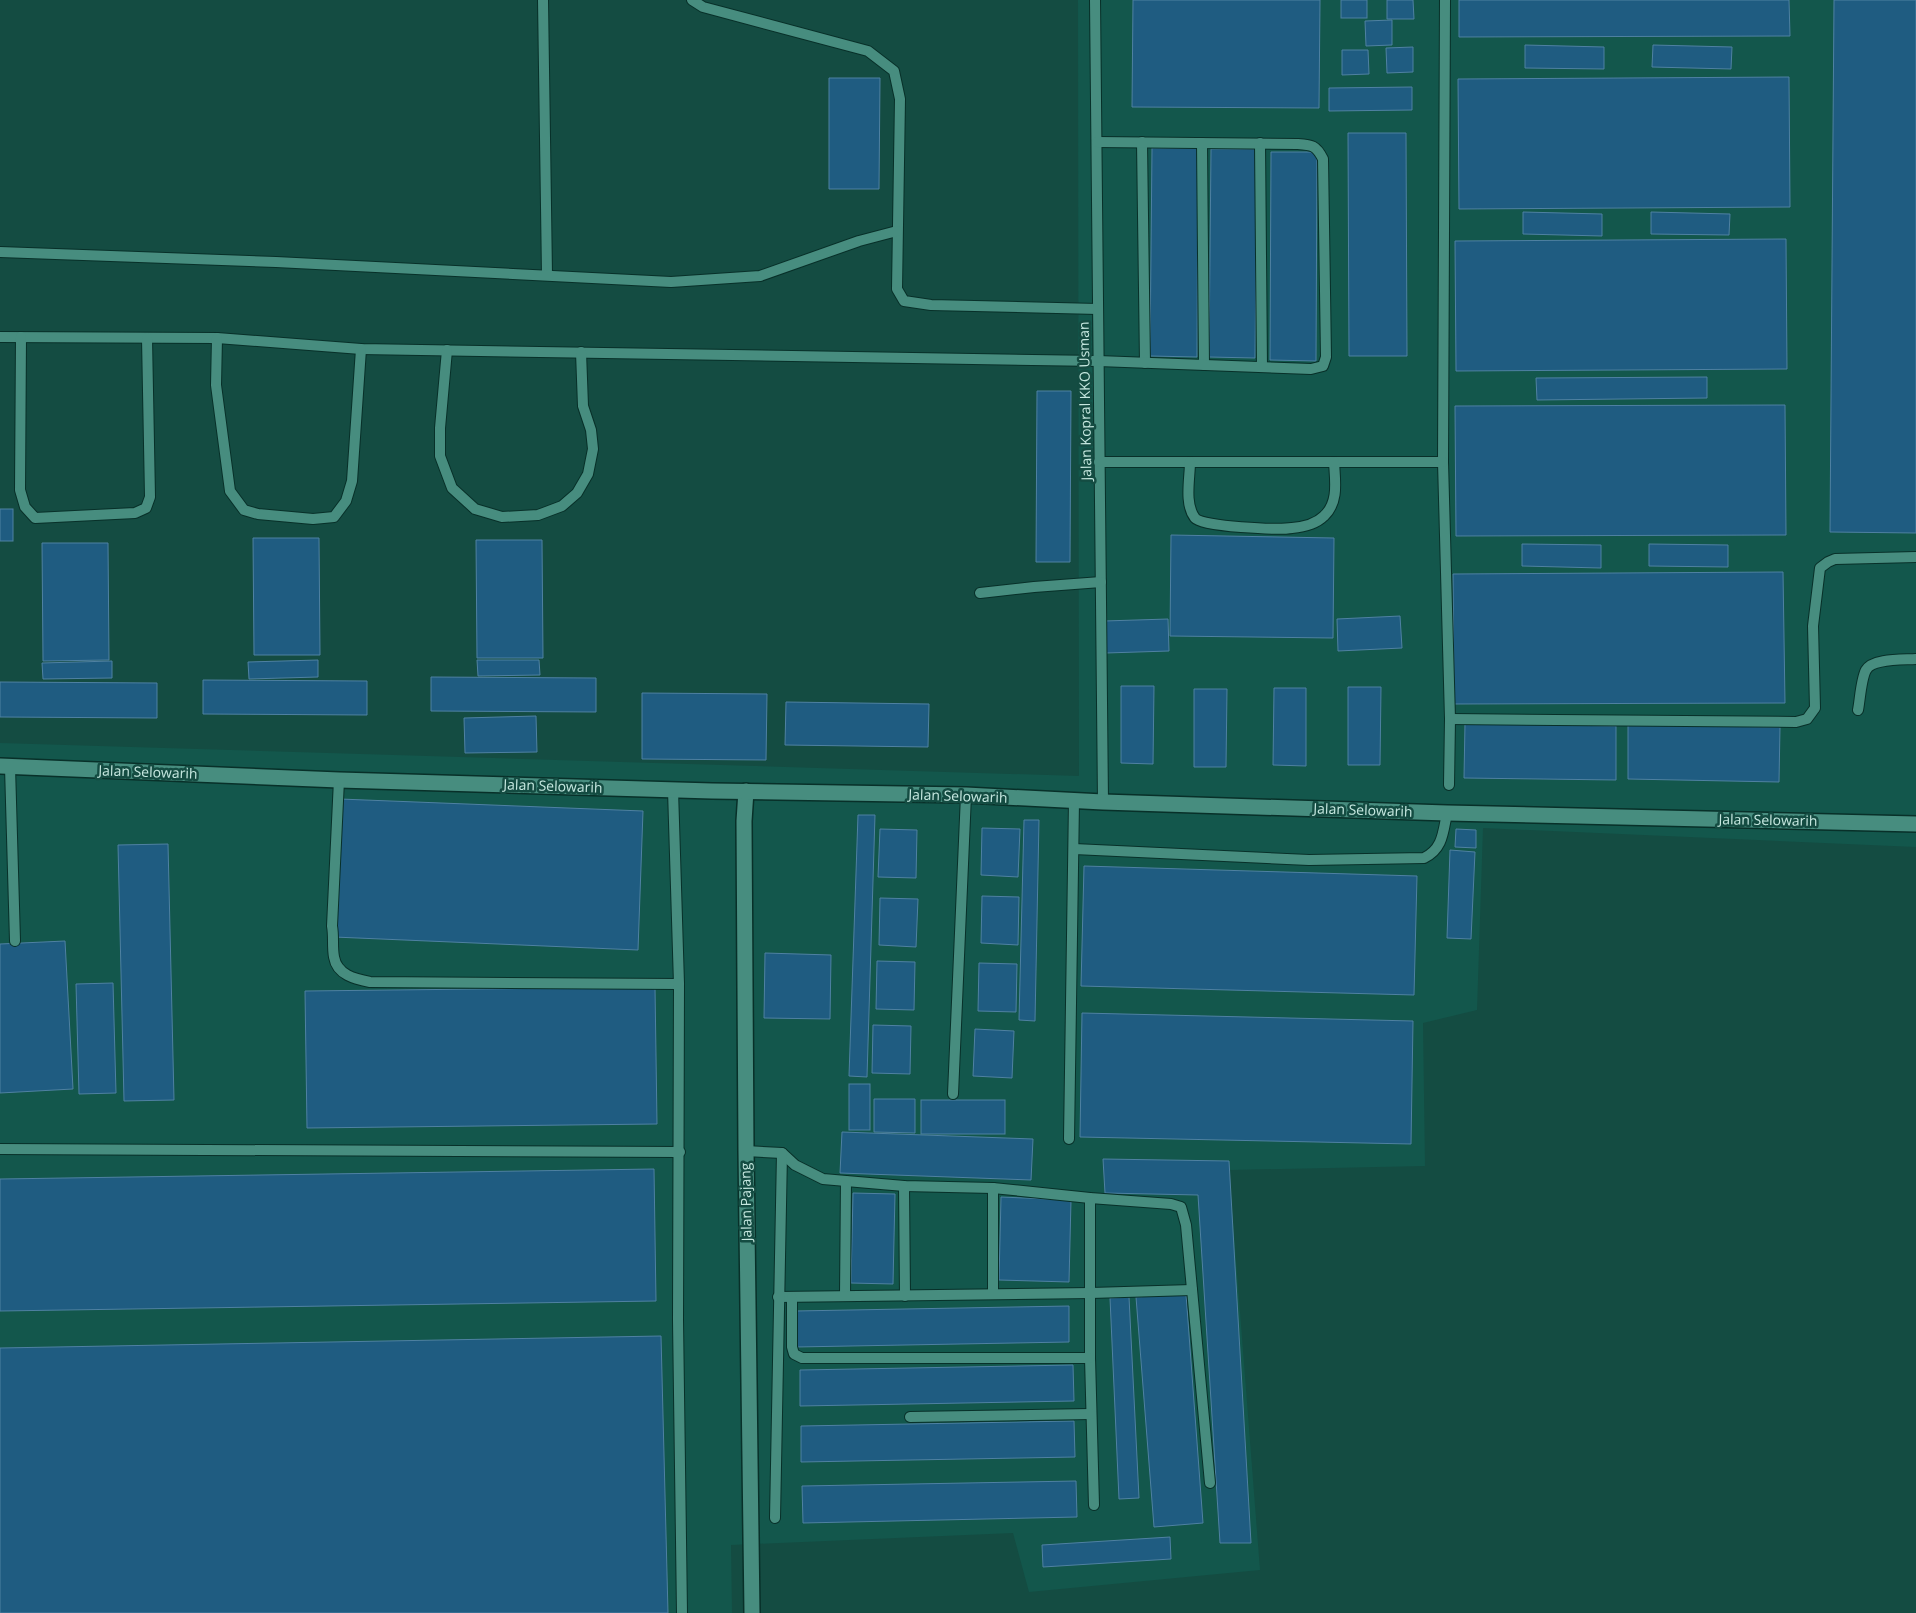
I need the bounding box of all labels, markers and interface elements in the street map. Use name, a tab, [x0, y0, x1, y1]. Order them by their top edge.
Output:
street label: Jalan Kopral KKO Usman	[1074, 321, 1095, 483]
street label: Jalan Selowarih	[96, 760, 198, 783]
street label: Jalan Selowarih	[501, 774, 603, 797]
street label: Jalan Selowarih	[906, 784, 1008, 807]
street label: Jalan Selowarih	[1311, 798, 1413, 821]
street label: Jalan Selowarih	[1716, 809, 1818, 830]
street label: Jalan Pajang	[735, 1162, 756, 1244]

